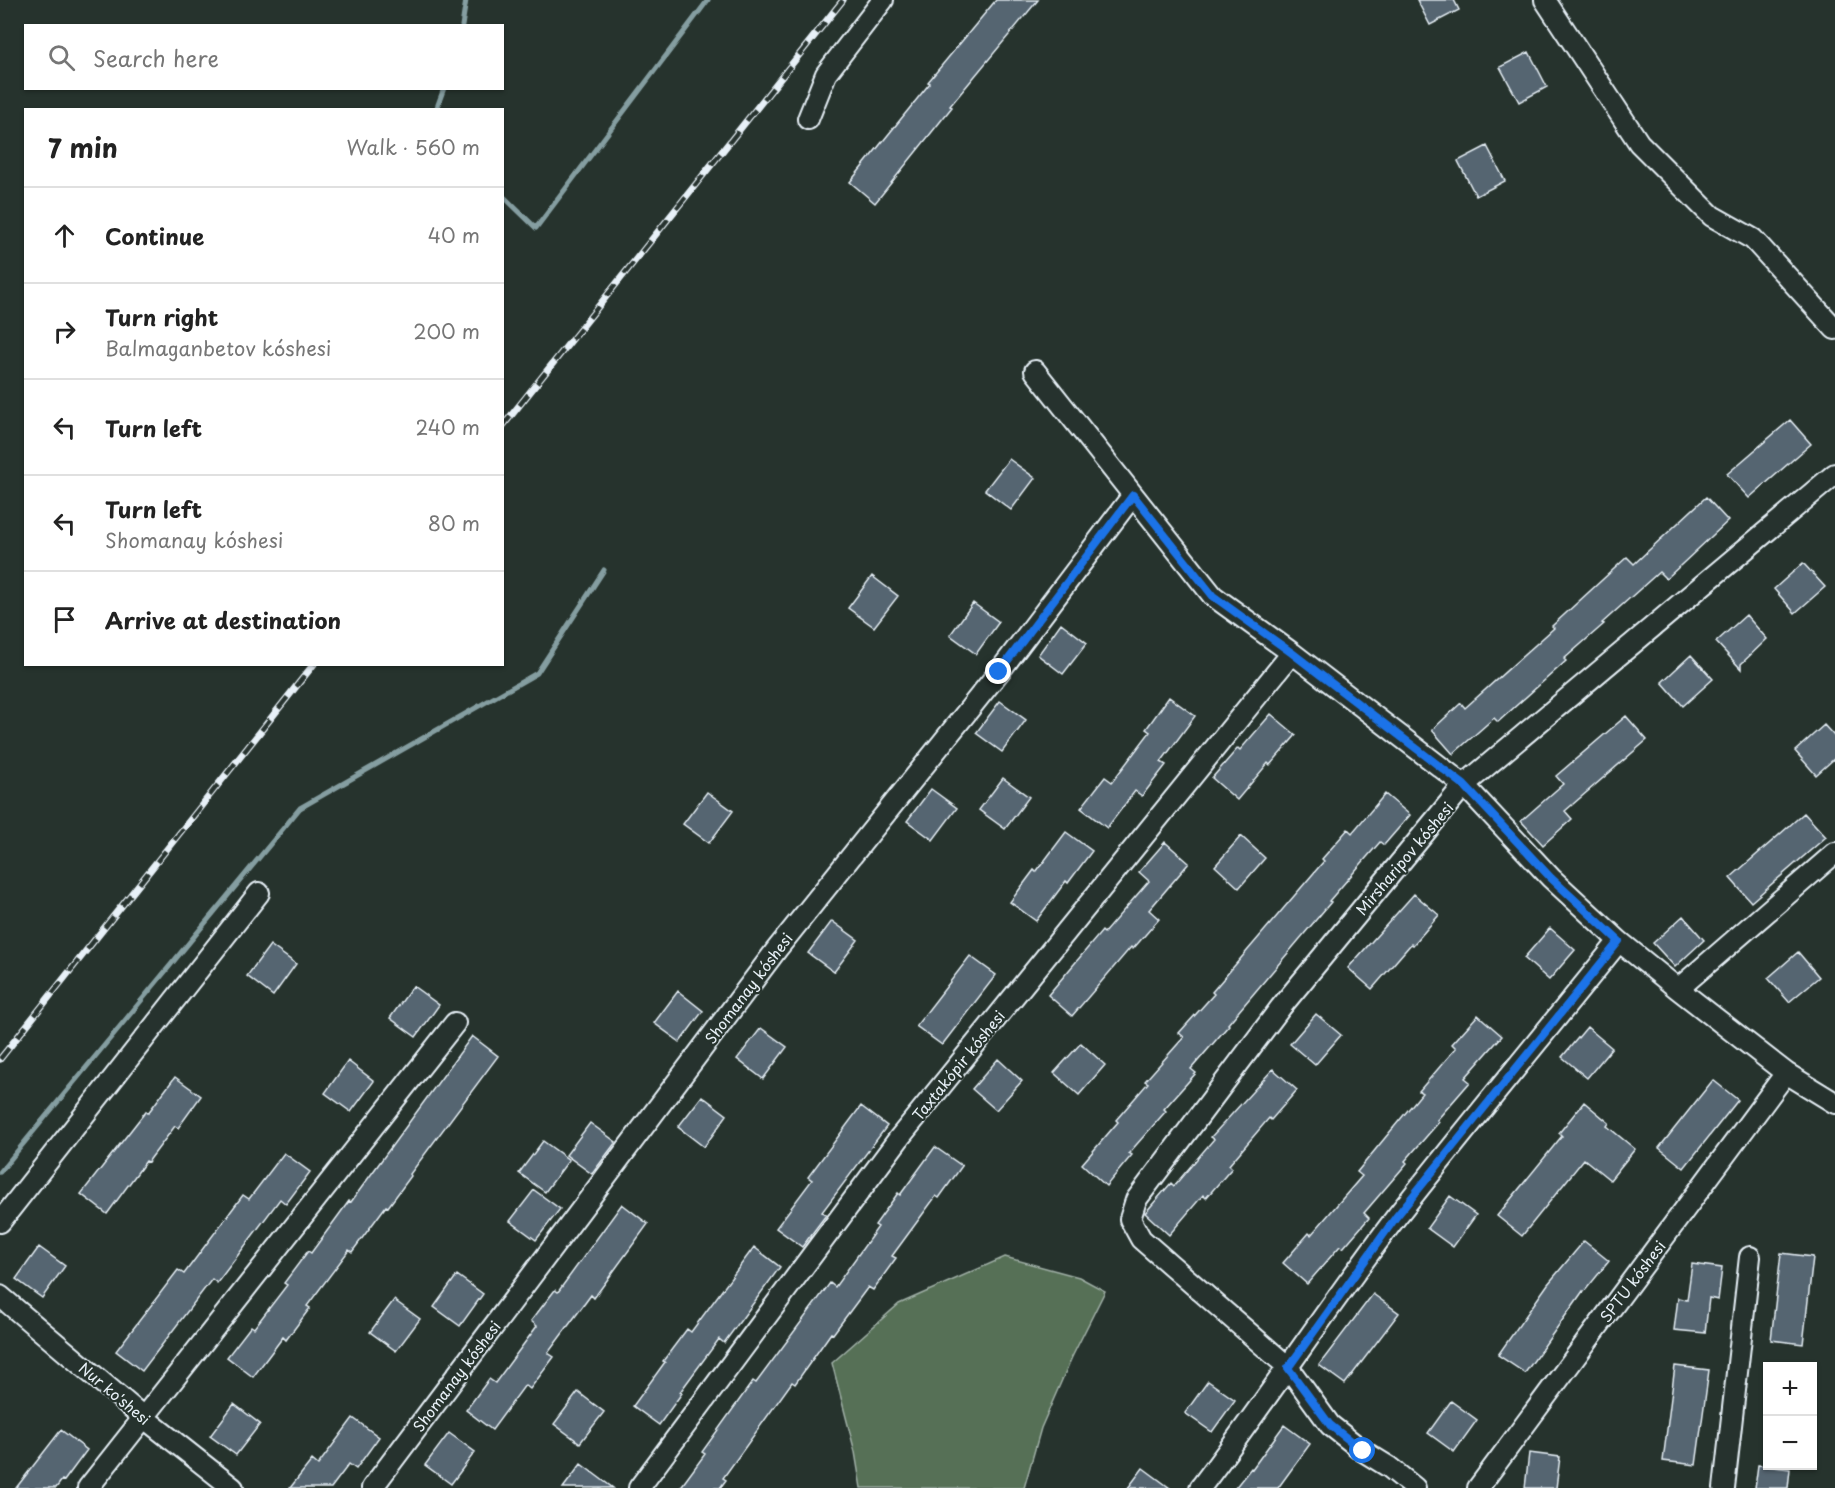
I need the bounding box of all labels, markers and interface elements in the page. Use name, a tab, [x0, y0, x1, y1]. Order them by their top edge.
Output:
search box	[24, 24, 504, 90]
icon: search	[45, 41, 78, 74]
text: Search here	[93, 41, 219, 74]
text: 7 min	[48, 128, 118, 167]
text: Walk · 560 m	[346, 132, 480, 162]
icon: ahead	[48, 219, 81, 252]
text: Continue	[105, 219, 204, 252]
text: 40 m	[428, 220, 480, 250]
text: Turn right	[105, 300, 218, 333]
icon: right	[48, 315, 81, 348]
text: 200 m	[413, 316, 480, 346]
text: Balmaganbetov kóshesi	[105, 333, 331, 363]
icon: left	[48, 411, 81, 444]
text: Turn left	[105, 411, 202, 444]
text: 240 m	[415, 412, 480, 442]
text: Turn left	[105, 492, 202, 525]
icon: left	[48, 507, 81, 540]
text: 80 m	[428, 508, 480, 538]
text: Shomanay kóshesi	[105, 525, 283, 555]
icon: arrive	[48, 603, 81, 636]
text: Arrive at destination	[105, 603, 341, 636]
route end	[985, 658, 1011, 684]
street label: Mirsharipov kóshesi	[1350, 796, 1458, 920]
street label: Shomanay kóshesi	[699, 928, 797, 1048]
street label: Taxtakópir kóshesi	[906, 1005, 1010, 1125]
street label: SPTU kóshesi	[1594, 1235, 1670, 1327]
street label: Shomanay kóshesi	[407, 1316, 505, 1436]
street label: Nur ko'shesi	[74, 1356, 156, 1430]
map controls	[1763, 1362, 1817, 1470]
button: +	[1763, 1362, 1817, 1416]
button: −	[1763, 1416, 1817, 1470]
route start	[1349, 1437, 1375, 1463]

